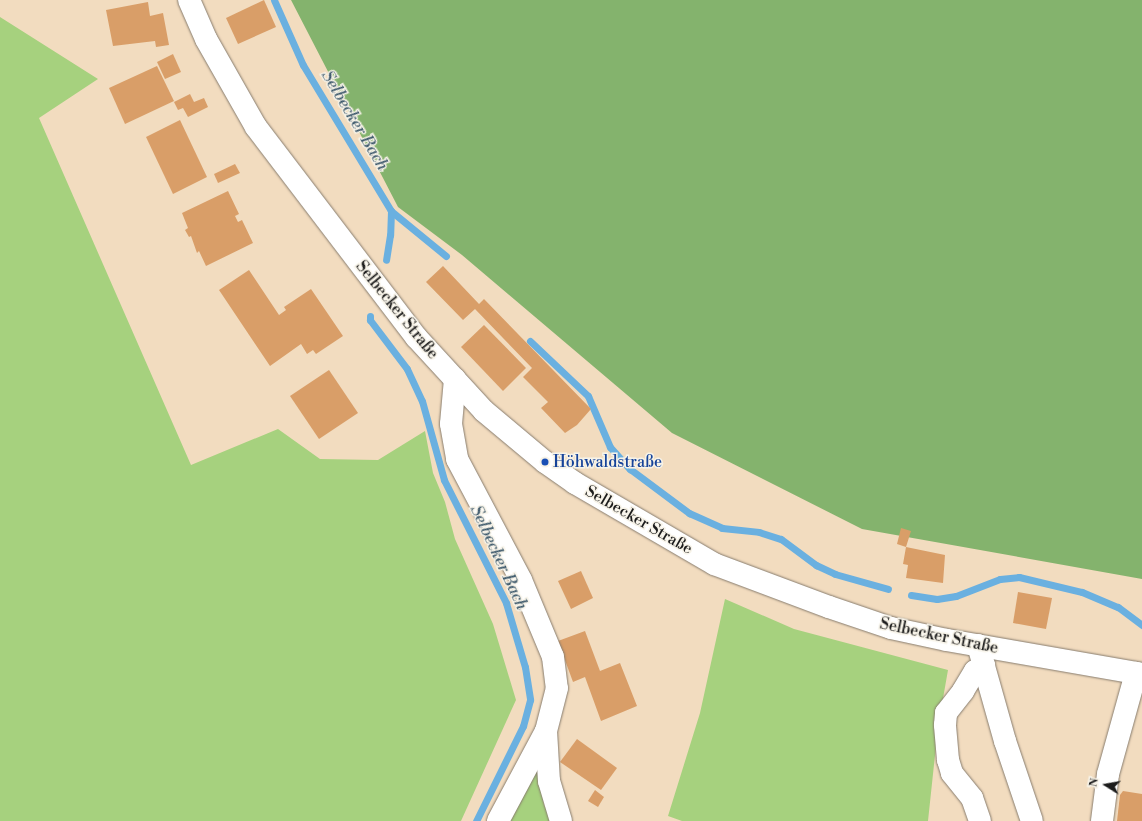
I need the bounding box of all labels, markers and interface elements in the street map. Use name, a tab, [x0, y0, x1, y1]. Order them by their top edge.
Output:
water label: Selbecker Bach	[316, 67, 392, 175]
street label: Selbecker Straße	[352, 257, 442, 363]
place label: Höhwaldstraße	[553, 452, 662, 472]
marker: Höhwaldstraße	[540, 457, 550, 467]
street label: Selbecker Straße	[582, 482, 696, 558]
water label: Selbecker Bach	[465, 502, 531, 614]
street label: Selbecker Straße	[878, 614, 1000, 658]
north arrow	[1086, 765, 1126, 805]
text: N	[1087, 777, 1102, 788]

